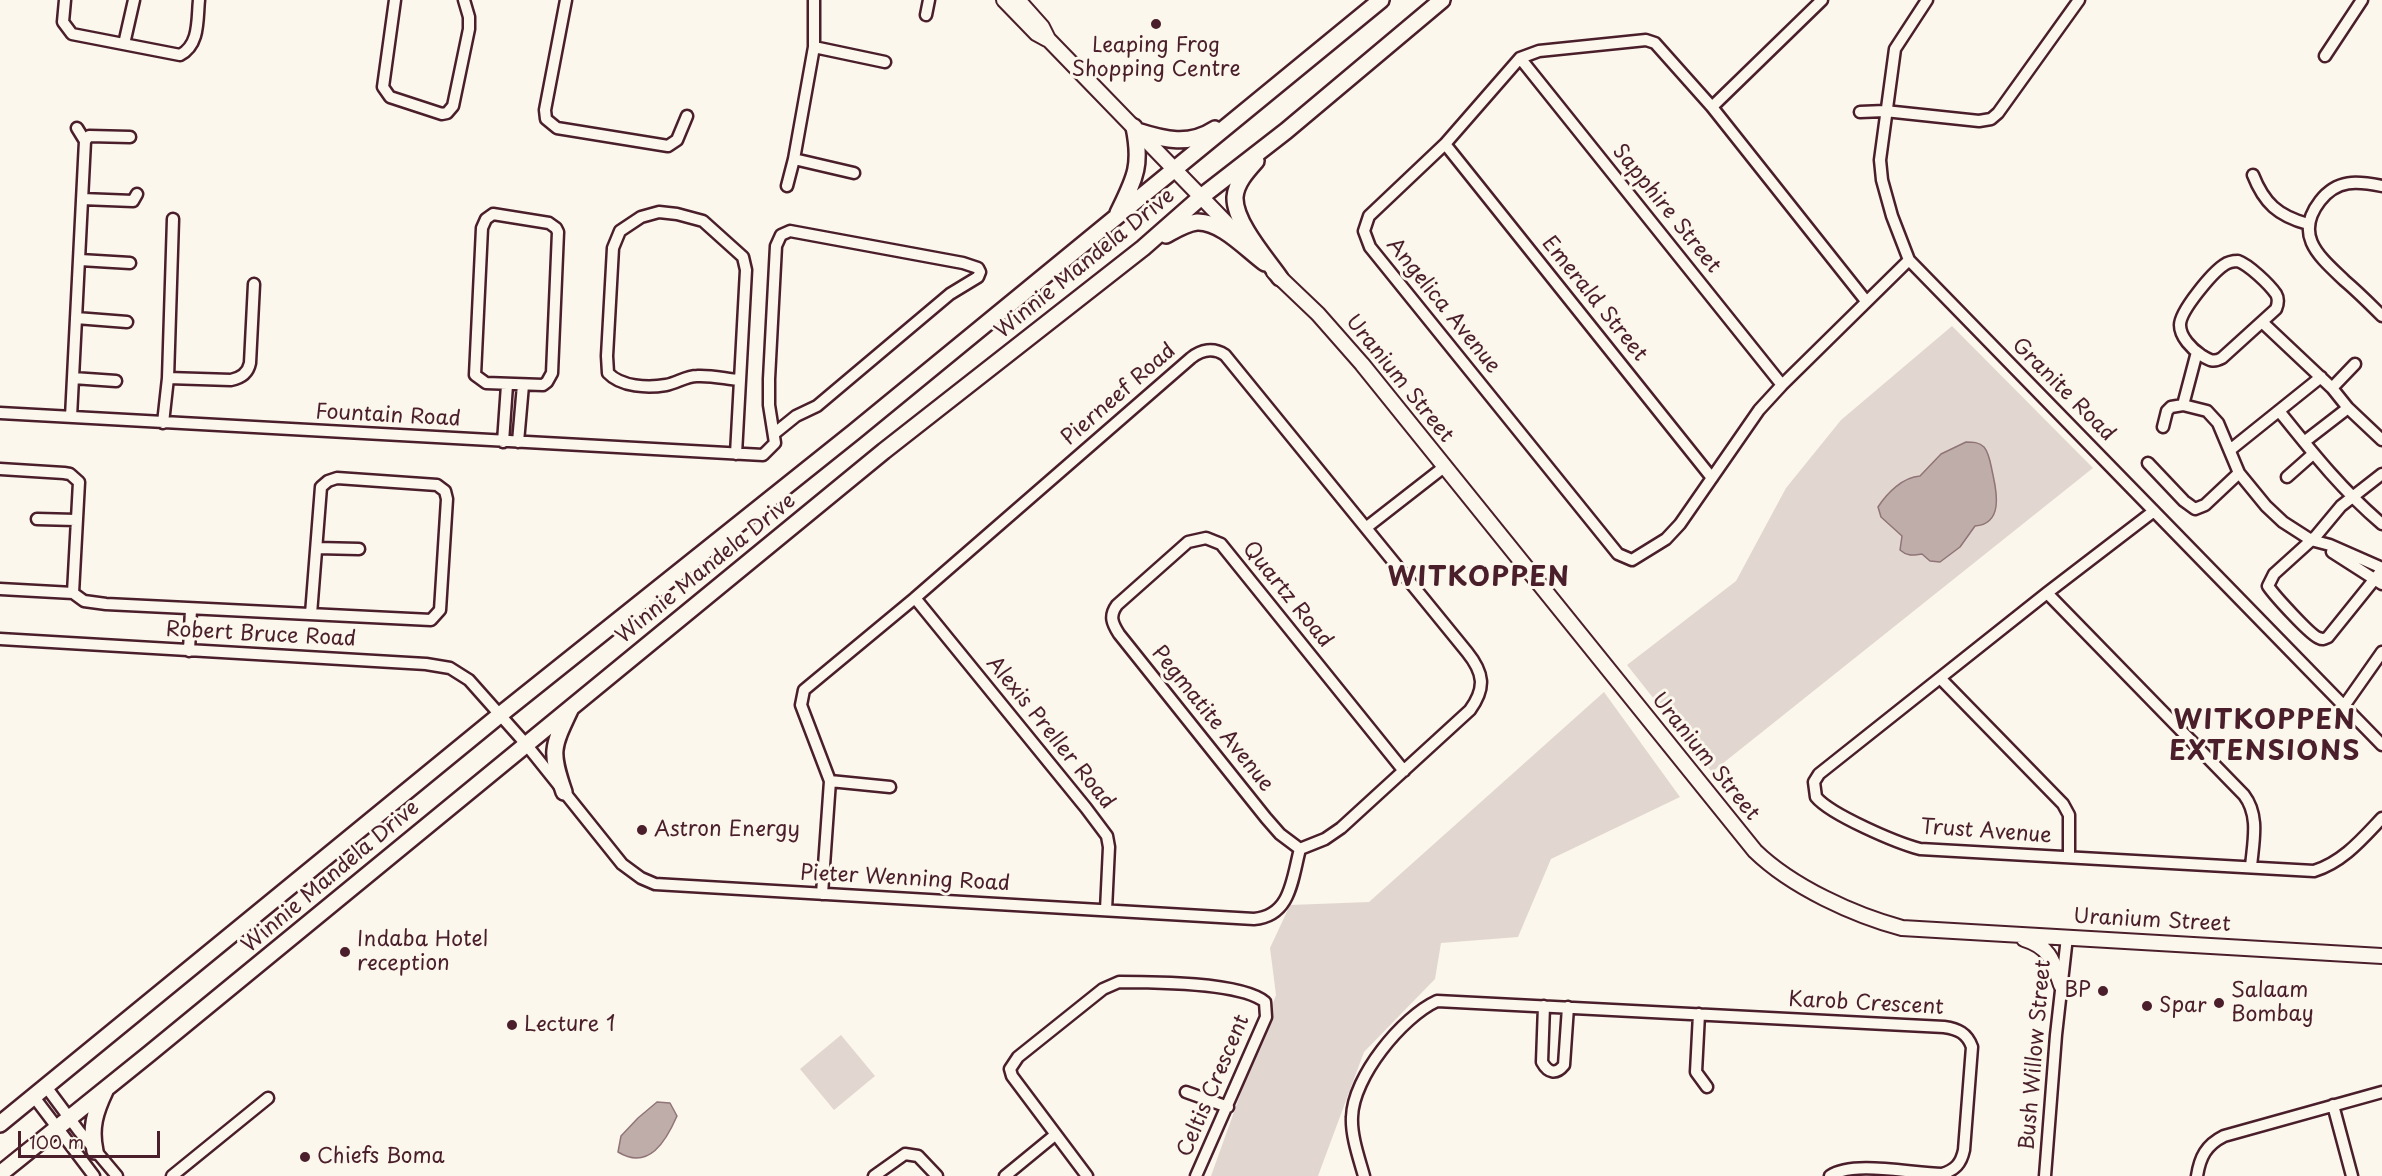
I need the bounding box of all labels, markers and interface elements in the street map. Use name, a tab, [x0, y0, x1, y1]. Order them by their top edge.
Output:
marker: Leaping Frog Shopping Centre	[1149, 17, 1163, 31]
place label: Leaping Frog Shopping Centre	[1071, 33, 1241, 83]
street label: Sapphire Street	[1606, 139, 1726, 279]
street label: Winnie Mandela Drive	[990, 184, 1180, 344]
street label: Emerald Street	[1536, 231, 1652, 367]
street label: Angelica Avenue	[1381, 233, 1505, 379]
street label: Uranium Street	[1340, 310, 1458, 448]
street label: Granite Road	[2006, 333, 2120, 447]
street label: Pierneef Road	[1057, 339, 1181, 451]
street label: Fountain Road	[315, 400, 461, 432]
street label: Winnie Mandela Drive	[611, 489, 801, 649]
street label: Quartz Road	[1237, 537, 1337, 653]
district label: WITKOPPEN	[1388, 563, 1570, 595]
street label: Robert Bruce Road	[165, 617, 357, 653]
street label: Pegmatite Avenue	[1145, 641, 1279, 797]
street label: Alexis Preller Road	[981, 651, 1119, 815]
street label: Uranium Street	[1646, 688, 1764, 826]
district label: WITKOPPEN EXTENSIONS	[2171, 706, 2359, 769]
street label: Winnie Mandela Drive	[237, 795, 425, 959]
street label: Trust Avenue	[1920, 815, 2052, 849]
place label: Astron Energy	[654, 817, 800, 843]
marker: Astron Energy	[635, 823, 649, 837]
street label: Pieter Wenning Road	[799, 861, 1011, 897]
street label: Uranium Street	[2073, 904, 2231, 938]
place label: Indaba Hotel reception	[357, 927, 488, 977]
marker: Indaba Hotel reception	[338, 945, 352, 959]
street label: Bush Willow Street	[2015, 959, 2057, 1151]
place label: BP	[2064, 978, 2091, 1004]
place label: Salaam Bombay	[2231, 978, 2314, 1028]
marker: BP	[2096, 984, 2110, 998]
street label: Karob Crescent	[1788, 987, 1944, 1021]
place label: Spar	[2159, 993, 2206, 1019]
marker: Salaam Bombay	[2212, 996, 2226, 1010]
marker: Spar	[2140, 999, 2154, 1013]
street label: Celtis Crescent	[1173, 1011, 1255, 1161]
place label: Lecture 1	[524, 1012, 615, 1038]
marker: Lecture 1	[505, 1018, 519, 1032]
scale bar	[21, 1119, 164, 1157]
text: 100 m	[29, 1128, 84, 1155]
place label: Chiefs Boma	[317, 1144, 445, 1170]
marker: Chiefs Boma	[298, 1150, 312, 1164]

